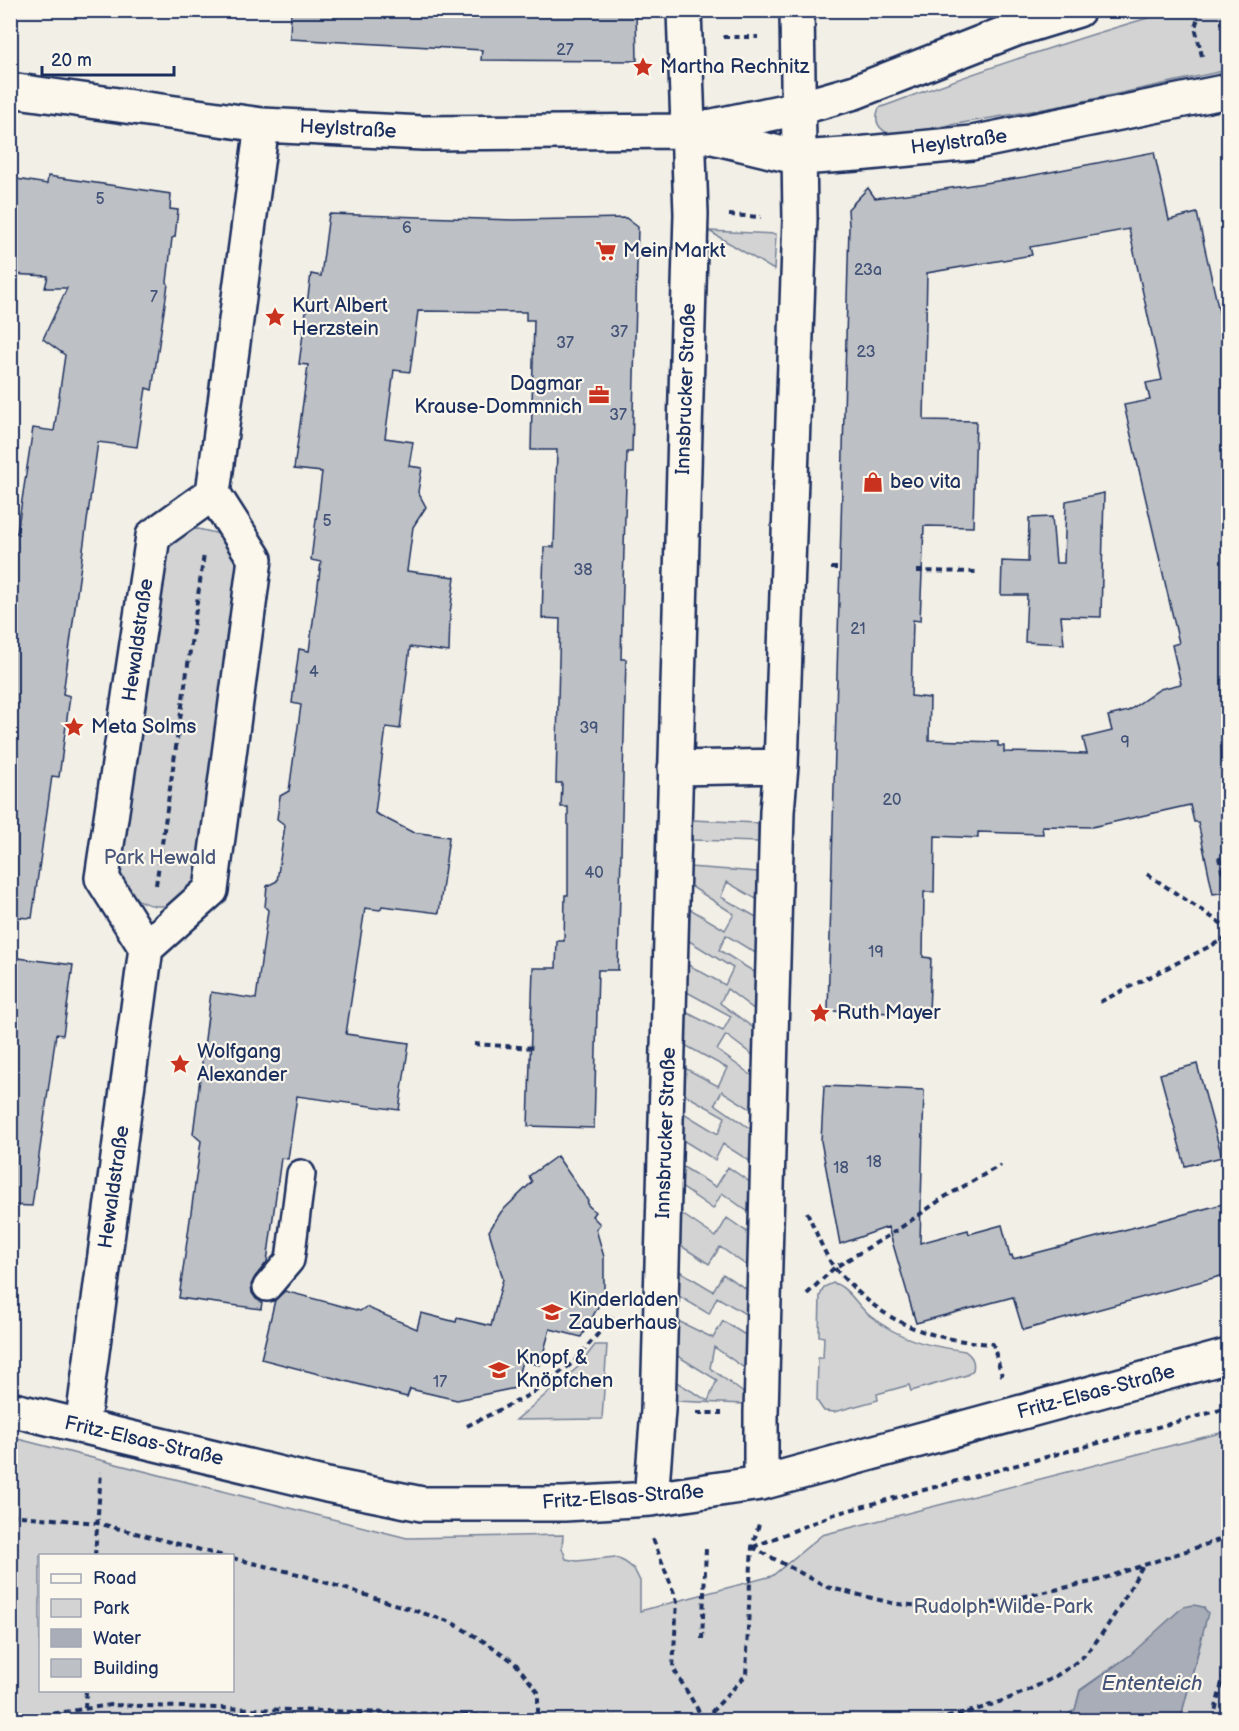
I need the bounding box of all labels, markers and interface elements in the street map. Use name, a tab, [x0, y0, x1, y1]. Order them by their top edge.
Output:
scale bar	[42, 39, 174, 77]
house number: 27	[556, 41, 574, 60]
text: 20 m	[51, 50, 92, 71]
place icon: Martha Rechnitz	[631, 55, 655, 79]
place label: Martha Rechnitz	[660, 55, 810, 79]
street label: Heylstraße	[299, 114, 397, 144]
street label: Heylstraße	[909, 124, 1009, 160]
house number: 5	[95, 190, 105, 209]
house number: 6	[402, 219, 412, 238]
supermarket icon: Mein Markt	[594, 239, 618, 263]
place label: Mein Markt	[623, 239, 726, 263]
house number: 23a	[854, 261, 882, 280]
house number: 7	[150, 288, 158, 307]
place label: Kurt Albert Herzstein	[292, 294, 388, 341]
street label: Innsbrucker Straße	[671, 303, 701, 475]
place icon: Kurt Albert Herzstein	[263, 305, 287, 329]
house number: 37	[610, 323, 628, 342]
house number: 37	[556, 334, 574, 353]
house number: 23	[857, 343, 876, 362]
place label: Dagmar Krause-Dommnich	[414, 372, 583, 419]
office icon: Dagmar Krause-Dommnich	[587, 383, 611, 407]
house number: 37	[609, 406, 627, 425]
shop icon: beo vita	[861, 470, 885, 494]
place label: beo vita	[890, 470, 961, 494]
house number: 5	[322, 512, 332, 531]
house number: 38	[573, 561, 593, 580]
street label: Hewaldstraße	[117, 577, 159, 703]
house number: 21	[850, 620, 866, 639]
house number: 4	[309, 663, 319, 682]
place icon: Meta Solms	[62, 715, 86, 739]
place label: Meta Solms	[91, 715, 196, 739]
house number: 39	[579, 719, 599, 738]
house number: 9	[1120, 733, 1130, 752]
house number: 20	[883, 791, 901, 810]
park label: Park Hewald	[104, 846, 216, 870]
house number: 40	[584, 864, 604, 883]
house number: 19	[868, 943, 884, 962]
place icon: Ruth Mayer	[808, 1001, 832, 1025]
place label: Ruth Mayer	[837, 1001, 941, 1025]
place label: Wolfgang Alexander	[197, 1040, 288, 1087]
street label: Innsbrucker Straße	[651, 1047, 681, 1219]
place icon: Wolfgang Alexander	[168, 1052, 192, 1076]
street label: Hewaldstraße	[93, 1124, 135, 1250]
house number: 18	[866, 1153, 882, 1172]
house number: 18	[833, 1159, 849, 1178]
place label: Kinderladen Zauberhaus	[568, 1288, 679, 1335]
school or university icon: Kinderladen Zauberhaus	[540, 1300, 564, 1324]
place label: Knopf & Knöpfchen	[516, 1346, 613, 1393]
school or university icon: Knopf & Knöpfchen	[487, 1358, 511, 1382]
street label: Fritz-Elsas-Straße	[1014, 1359, 1178, 1425]
house number: 17	[433, 1373, 447, 1392]
street label: Fritz-Elsas-Straße	[62, 1411, 226, 1471]
street label: Fritz-Elsas-Straße	[541, 1479, 705, 1515]
legend	[39, 1554, 234, 1692]
text: Road	[93, 1568, 137, 1589]
park label: Rudolph-Wilde-Park	[913, 1595, 1093, 1619]
text: Park	[93, 1598, 129, 1619]
text: Water	[93, 1628, 141, 1649]
text: Building	[93, 1658, 159, 1679]
water label: Ententeich	[1102, 1671, 1203, 1696]

